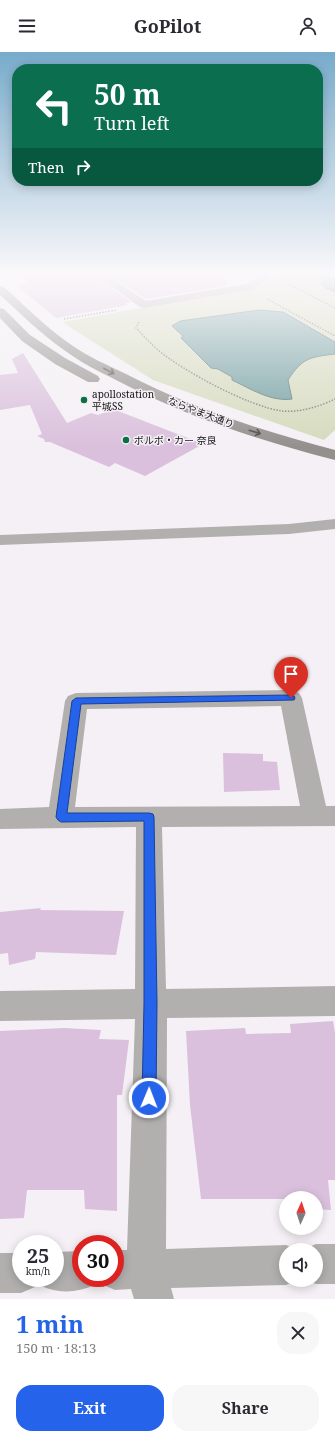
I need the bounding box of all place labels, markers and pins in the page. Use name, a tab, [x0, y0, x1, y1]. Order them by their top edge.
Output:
place label: apollostation 平城SS	[92, 387, 155, 413]
marker: apollostation 平城SS	[79, 395, 89, 405]
place label: ボルボ・カー 奈良	[134, 433, 217, 447]
marker: ボルボ・カー 奈良	[121, 435, 131, 445]
pin	[274, 657, 308, 698]

